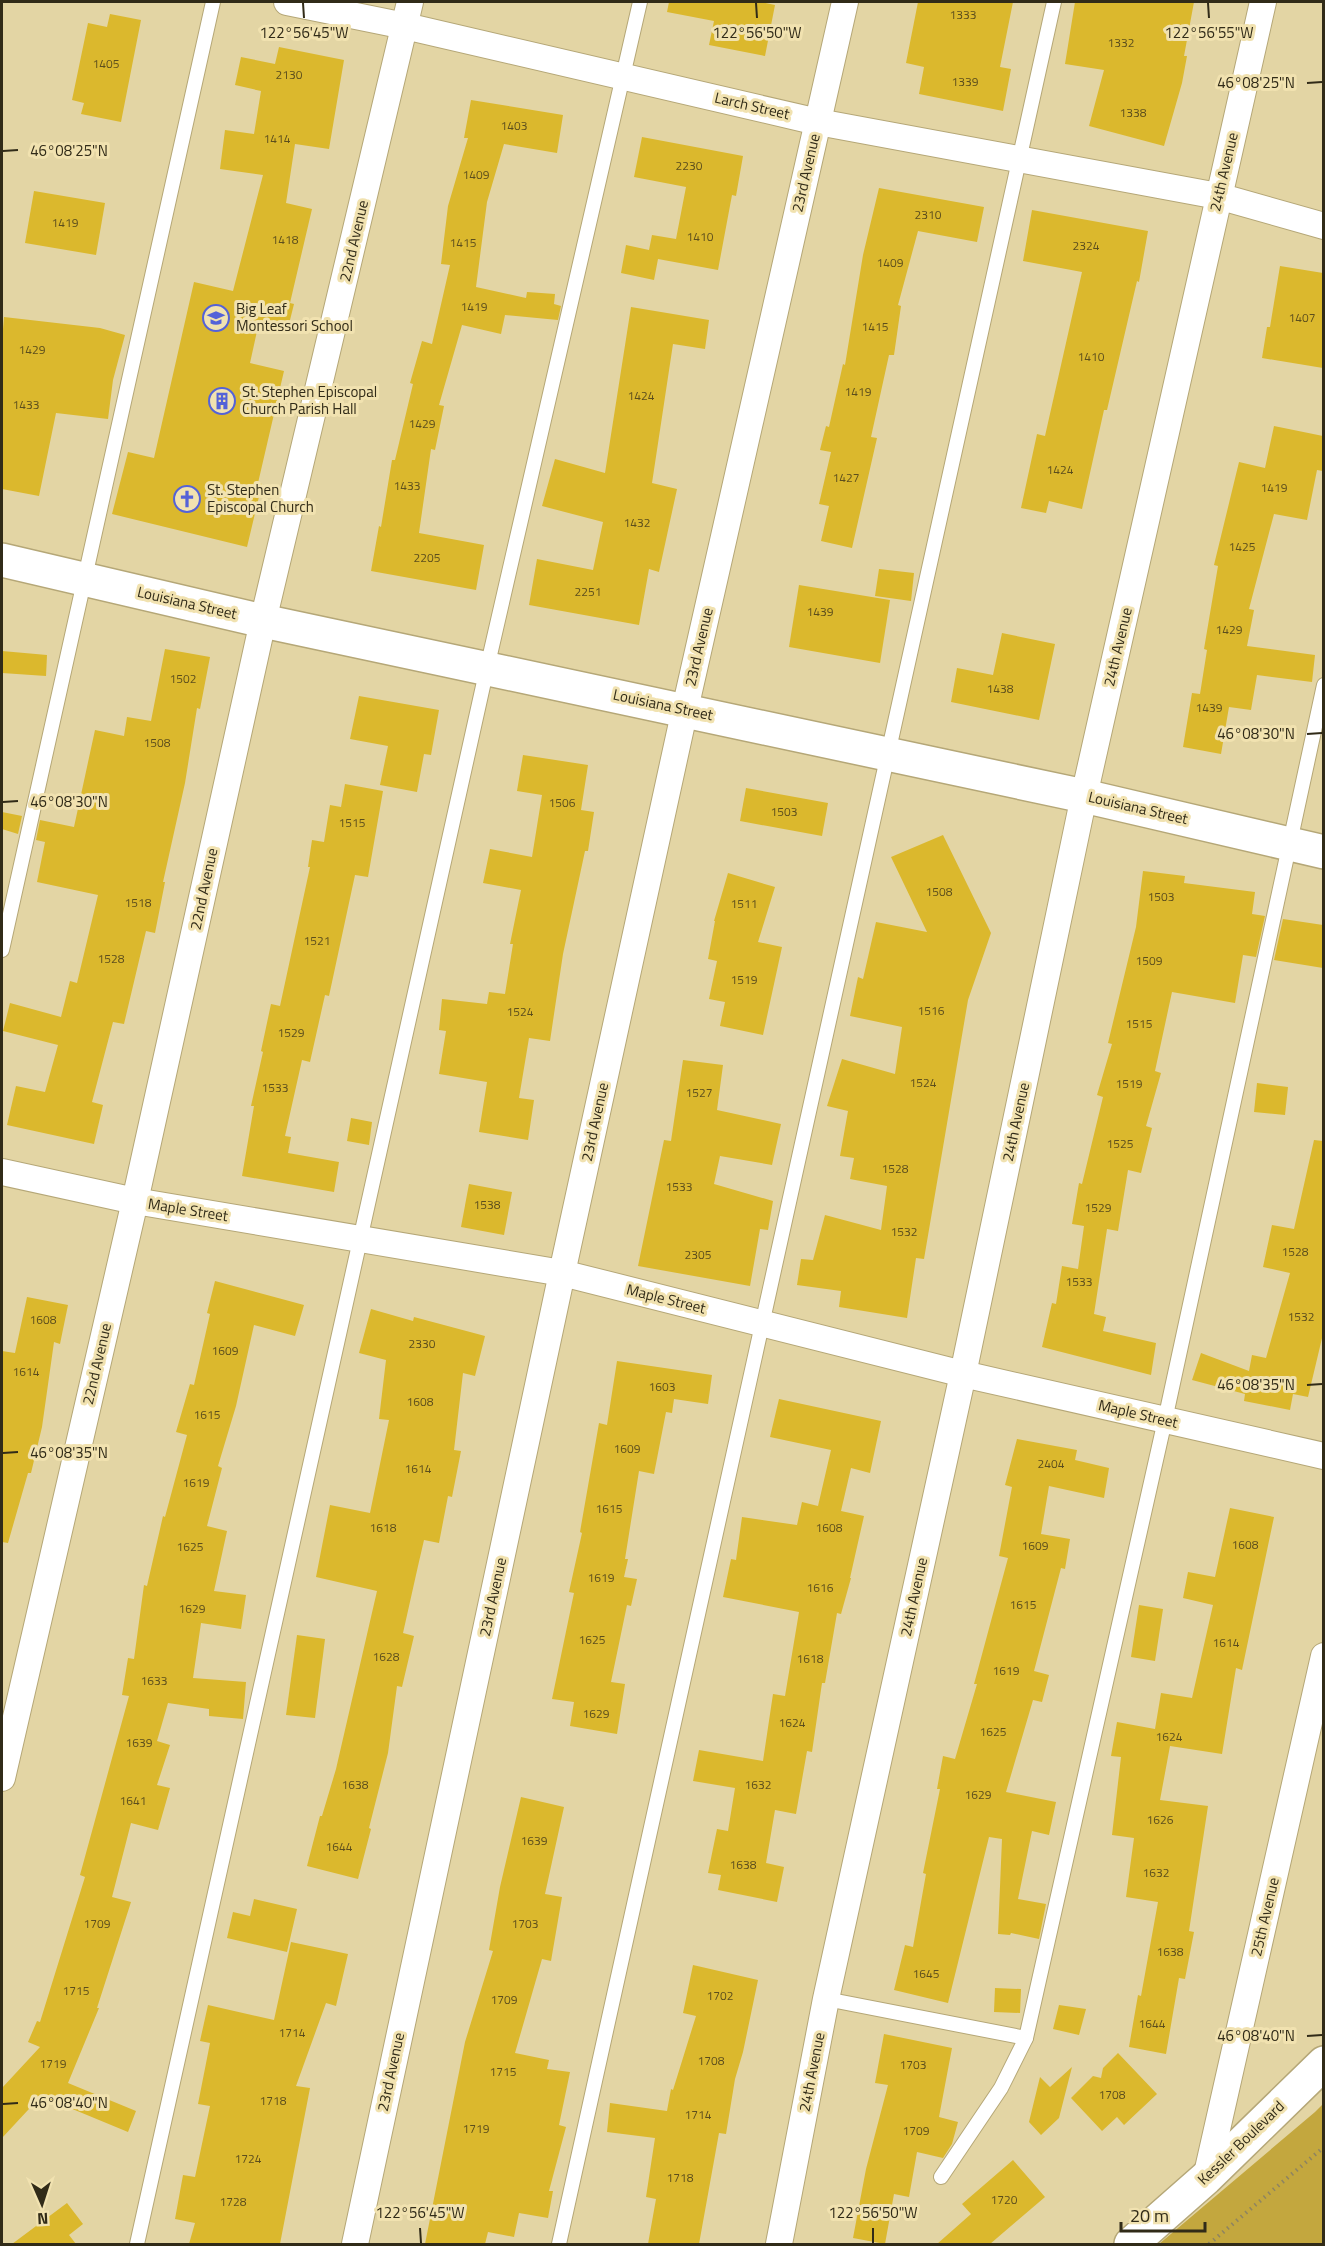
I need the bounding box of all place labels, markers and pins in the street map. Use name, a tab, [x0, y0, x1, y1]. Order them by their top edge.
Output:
place label: Big Leaf Montessori School	[236, 297, 353, 337]
school or university icon: Big Leaf Montessori School	[201, 303, 231, 333]
place label: St. Stephen Episcopal Church Parish Hall	[242, 380, 377, 420]
building icon: St. Stephen Episcopal Church Parish Hall	[207, 386, 237, 416]
place label: St. Stephen Episcopal Church	[207, 478, 314, 518]
church icon: St. Stephen Episcopal Church	[172, 484, 202, 514]

